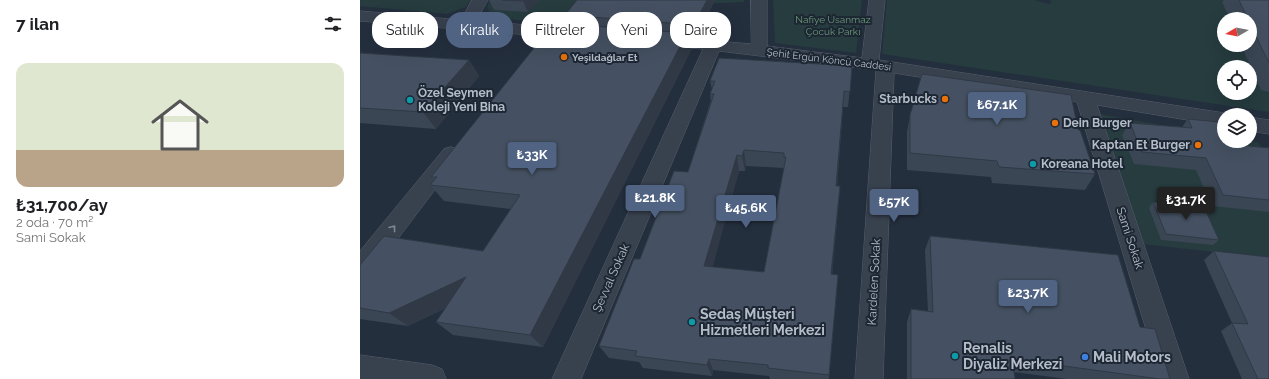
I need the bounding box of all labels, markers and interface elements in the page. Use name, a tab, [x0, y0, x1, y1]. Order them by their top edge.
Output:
chip: Satılık	[372, 12, 438, 48]
chip: Kiralık	[446, 12, 513, 48]
chip: Filtreler	[521, 12, 599, 48]
chip: Yeni	[607, 12, 662, 48]
chip: Daire	[670, 12, 731, 48]
north arrow	[1217, 12, 1257, 52]
map controls	[1217, 12, 1257, 148]
icon: filters	[322, 13, 344, 35]
text: 7 ilan	[16, 14, 59, 34]
park label: Nafiye Usanmaz Çocuk Parkı	[795, 14, 871, 37]
street label: Şehit Ergün Köncü Caddesi	[766, 46, 892, 73]
marker: Yeşildağlar Et	[559, 52, 569, 62]
place label: Yeşildağlar Et	[572, 52, 638, 63]
button: locate	[1217, 60, 1257, 100]
place label: Özel Seymen Koleji Yeni Bina	[418, 85, 505, 114]
icon: home	[144, 89, 216, 161]
place label: Starbucks	[879, 92, 937, 106]
pin: ₺67.1K	[964, 92, 1030, 126]
marker: Starbucks	[940, 94, 950, 104]
marker: Özel Seymen Koleji Yeni Bina	[405, 95, 415, 105]
text: ₺67.1K	[977, 97, 1017, 112]
button: layers	[1217, 108, 1257, 148]
place label: Dein Burger	[1063, 116, 1132, 130]
marker: Dein Burger	[1050, 118, 1060, 128]
place label: Kaptan Et Burger	[1092, 138, 1190, 152]
marker: Kaptan Et Burger	[1193, 140, 1203, 150]
pin: ₺33K	[508, 142, 556, 176]
text: ₺33K	[517, 147, 547, 162]
place label: Koreana Hotel	[1041, 157, 1123, 171]
marker: Koreana Hotel	[1028, 159, 1038, 169]
pin: ₺21.8K	[622, 185, 688, 219]
pin: ₺31.7K	[1153, 187, 1219, 221]
pin: ₺57K	[870, 189, 918, 223]
text: ₺21.8K	[635, 190, 675, 205]
text: ₺31.7K	[1166, 192, 1206, 207]
text: ₺57K	[879, 194, 909, 209]
text: ₺31,700/ay	[16, 195, 108, 215]
pin: ₺45.6K	[713, 195, 779, 229]
text: ₺45.6K	[725, 200, 767, 215]
street label: Sami Sokak	[1113, 205, 1147, 271]
text: 2 oda · 70 m²	[16, 215, 93, 230]
one-way arrow	[388, 225, 395, 232]
text: Sami Sokak	[16, 230, 86, 245]
street label: Kardelen Sokak	[865, 238, 883, 326]
street label: Şevval Sokak	[590, 241, 632, 314]
pin: ₺23.7K	[995, 280, 1061, 314]
text: ₺23.7K	[1008, 285, 1048, 300]
place label: Sedaş Müşteri Hizmetleri Merkezi	[700, 306, 825, 338]
marker: Sedaş Müşteri Hizmetleri Merkezi	[687, 317, 697, 327]
place label: Renalis Diyaliz Merkezi	[963, 340, 1062, 372]
place label: Mali Motors	[1093, 349, 1171, 365]
marker: Renalis Diyaliz Merkezi	[950, 351, 960, 361]
marker: Mali Motors	[1080, 352, 1090, 362]

